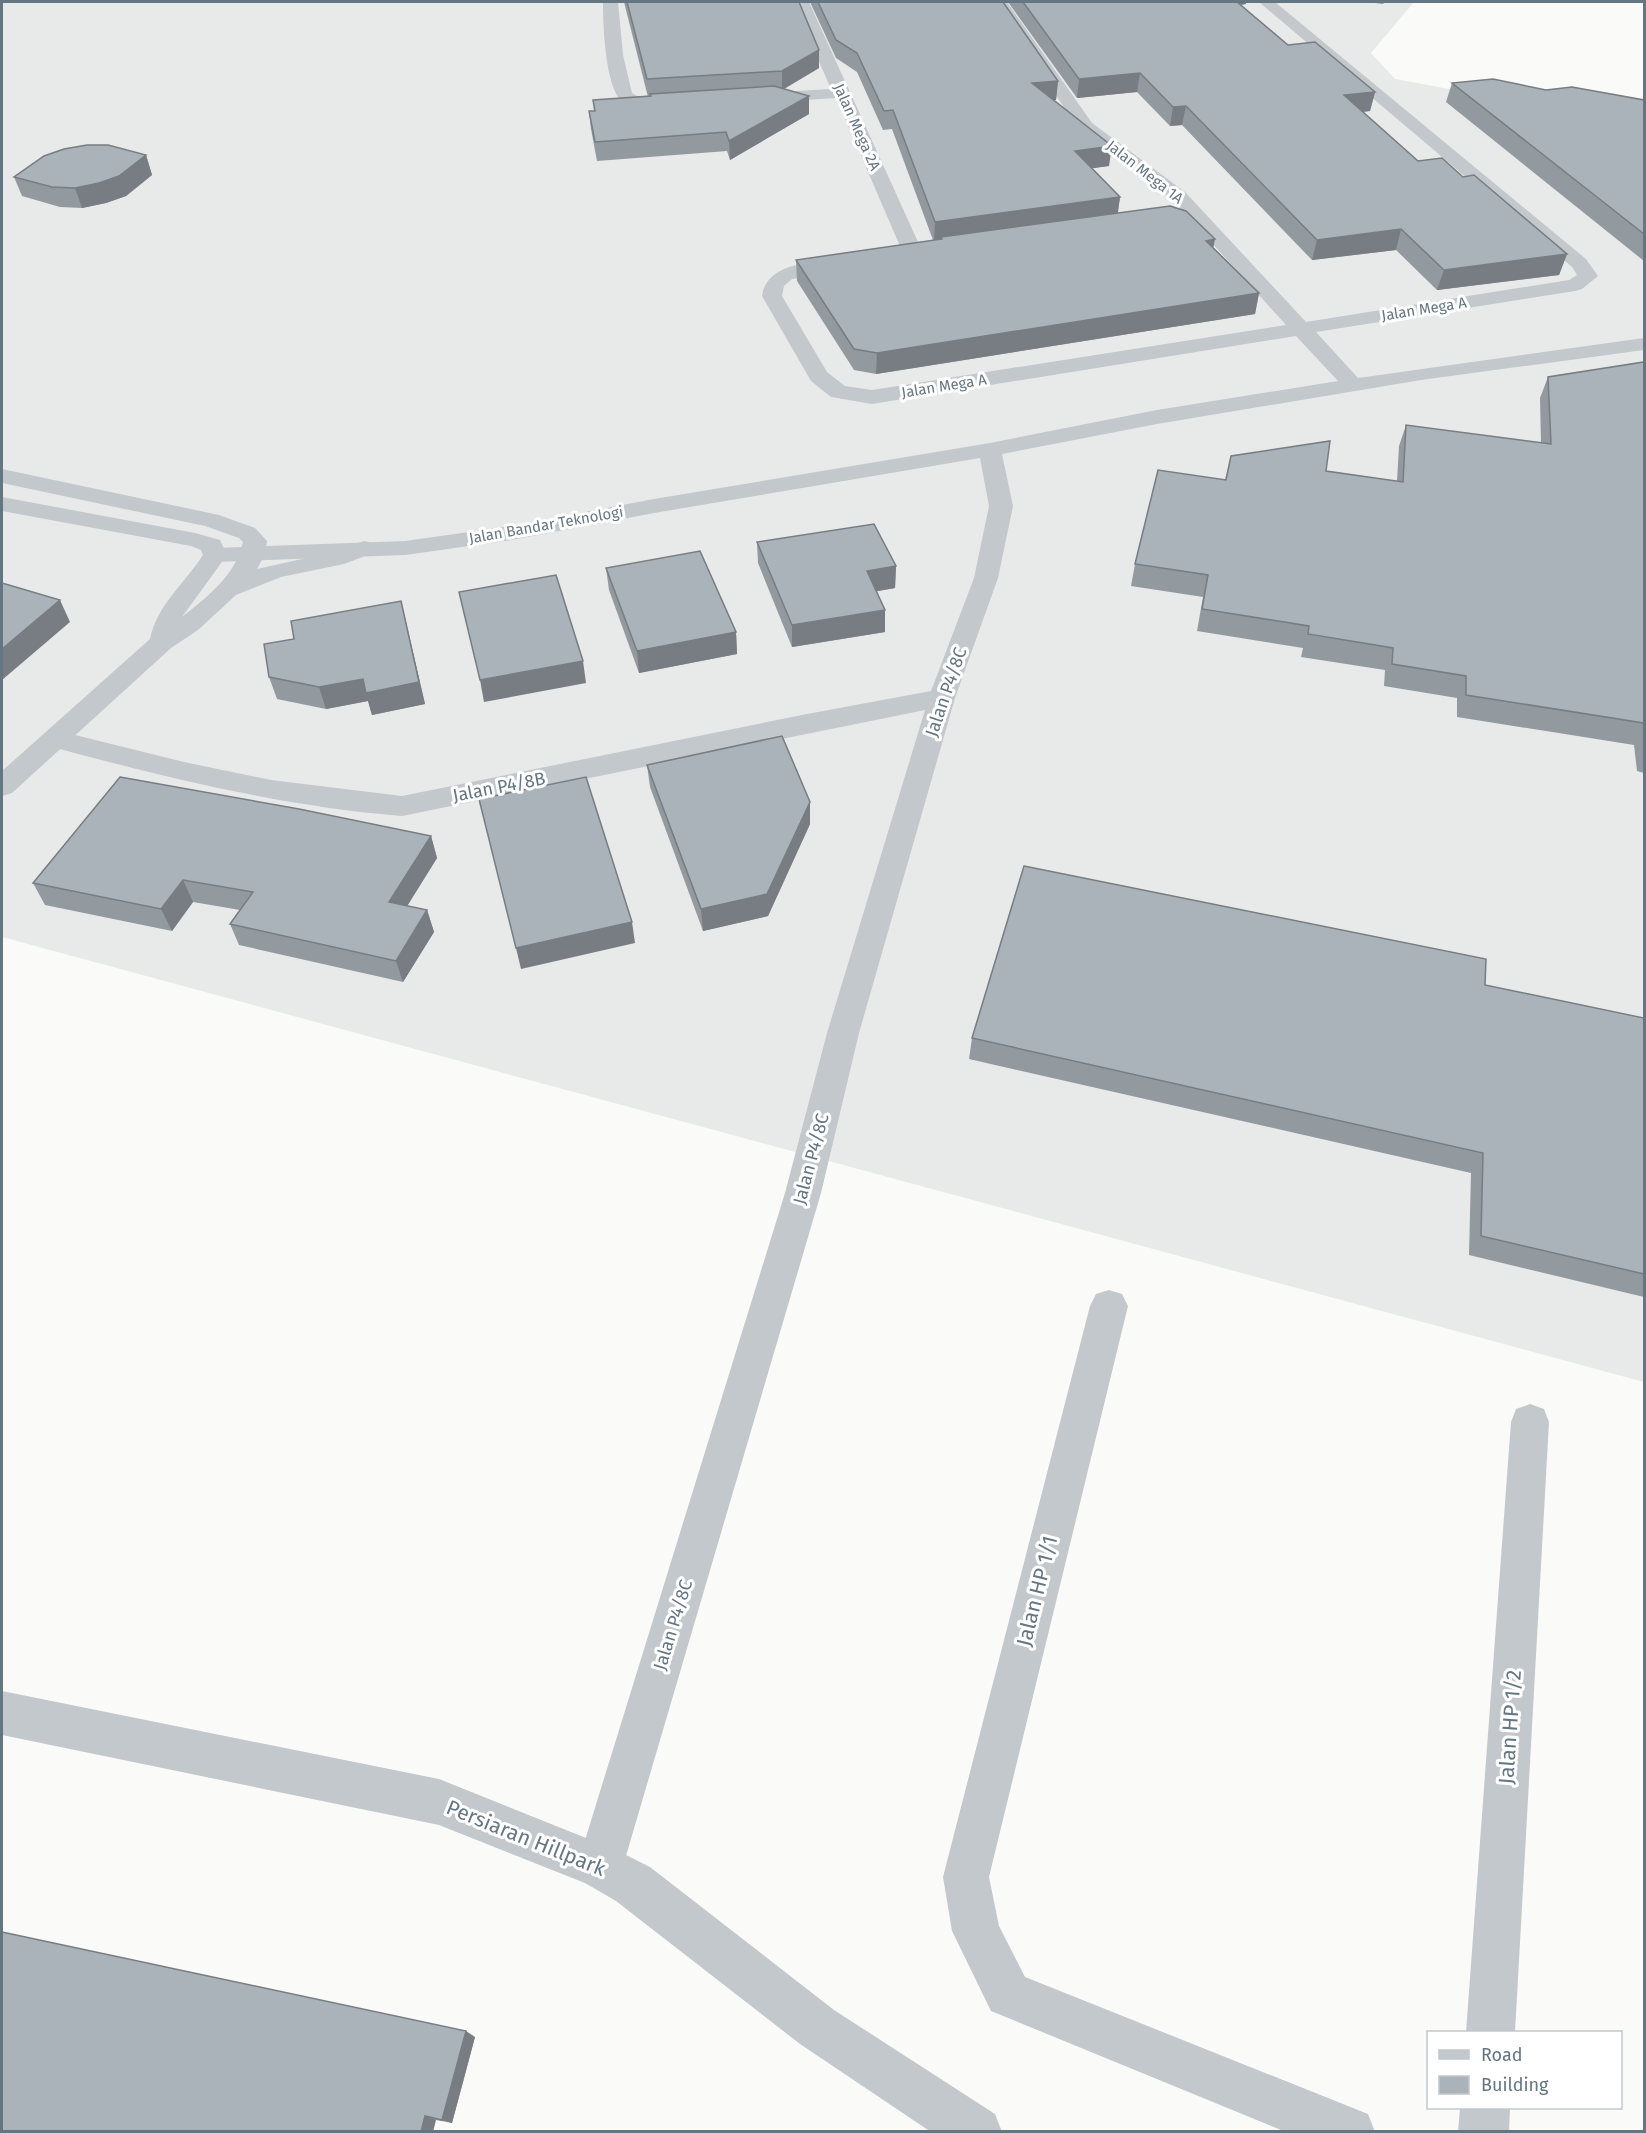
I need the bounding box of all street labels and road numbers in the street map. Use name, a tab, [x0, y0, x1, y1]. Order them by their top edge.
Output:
street label: Jalan Mega 2A	[830, 81, 884, 174]
street label: Jalan Mega 1A	[1103, 136, 1187, 208]
street label: Jalan Mega A	[1380, 293, 1468, 325]
street label: Jalan Mega A	[900, 370, 988, 402]
street label: Jalan Bandar Teknologi	[467, 503, 625, 547]
street label: Jalan P4/8C	[920, 644, 972, 740]
street label: Jalan P4/8B	[451, 767, 547, 807]
street label: Jalan P4/8C	[788, 1111, 834, 1207]
street label: Jalan HP 1/1	[1011, 1533, 1063, 1649]
street label: Jalan P4/8C	[649, 1577, 697, 1673]
street label: Jalan HP 1/2	[1493, 1669, 1527, 1785]
street label: Persiaran Hillpark	[442, 1794, 610, 1882]

